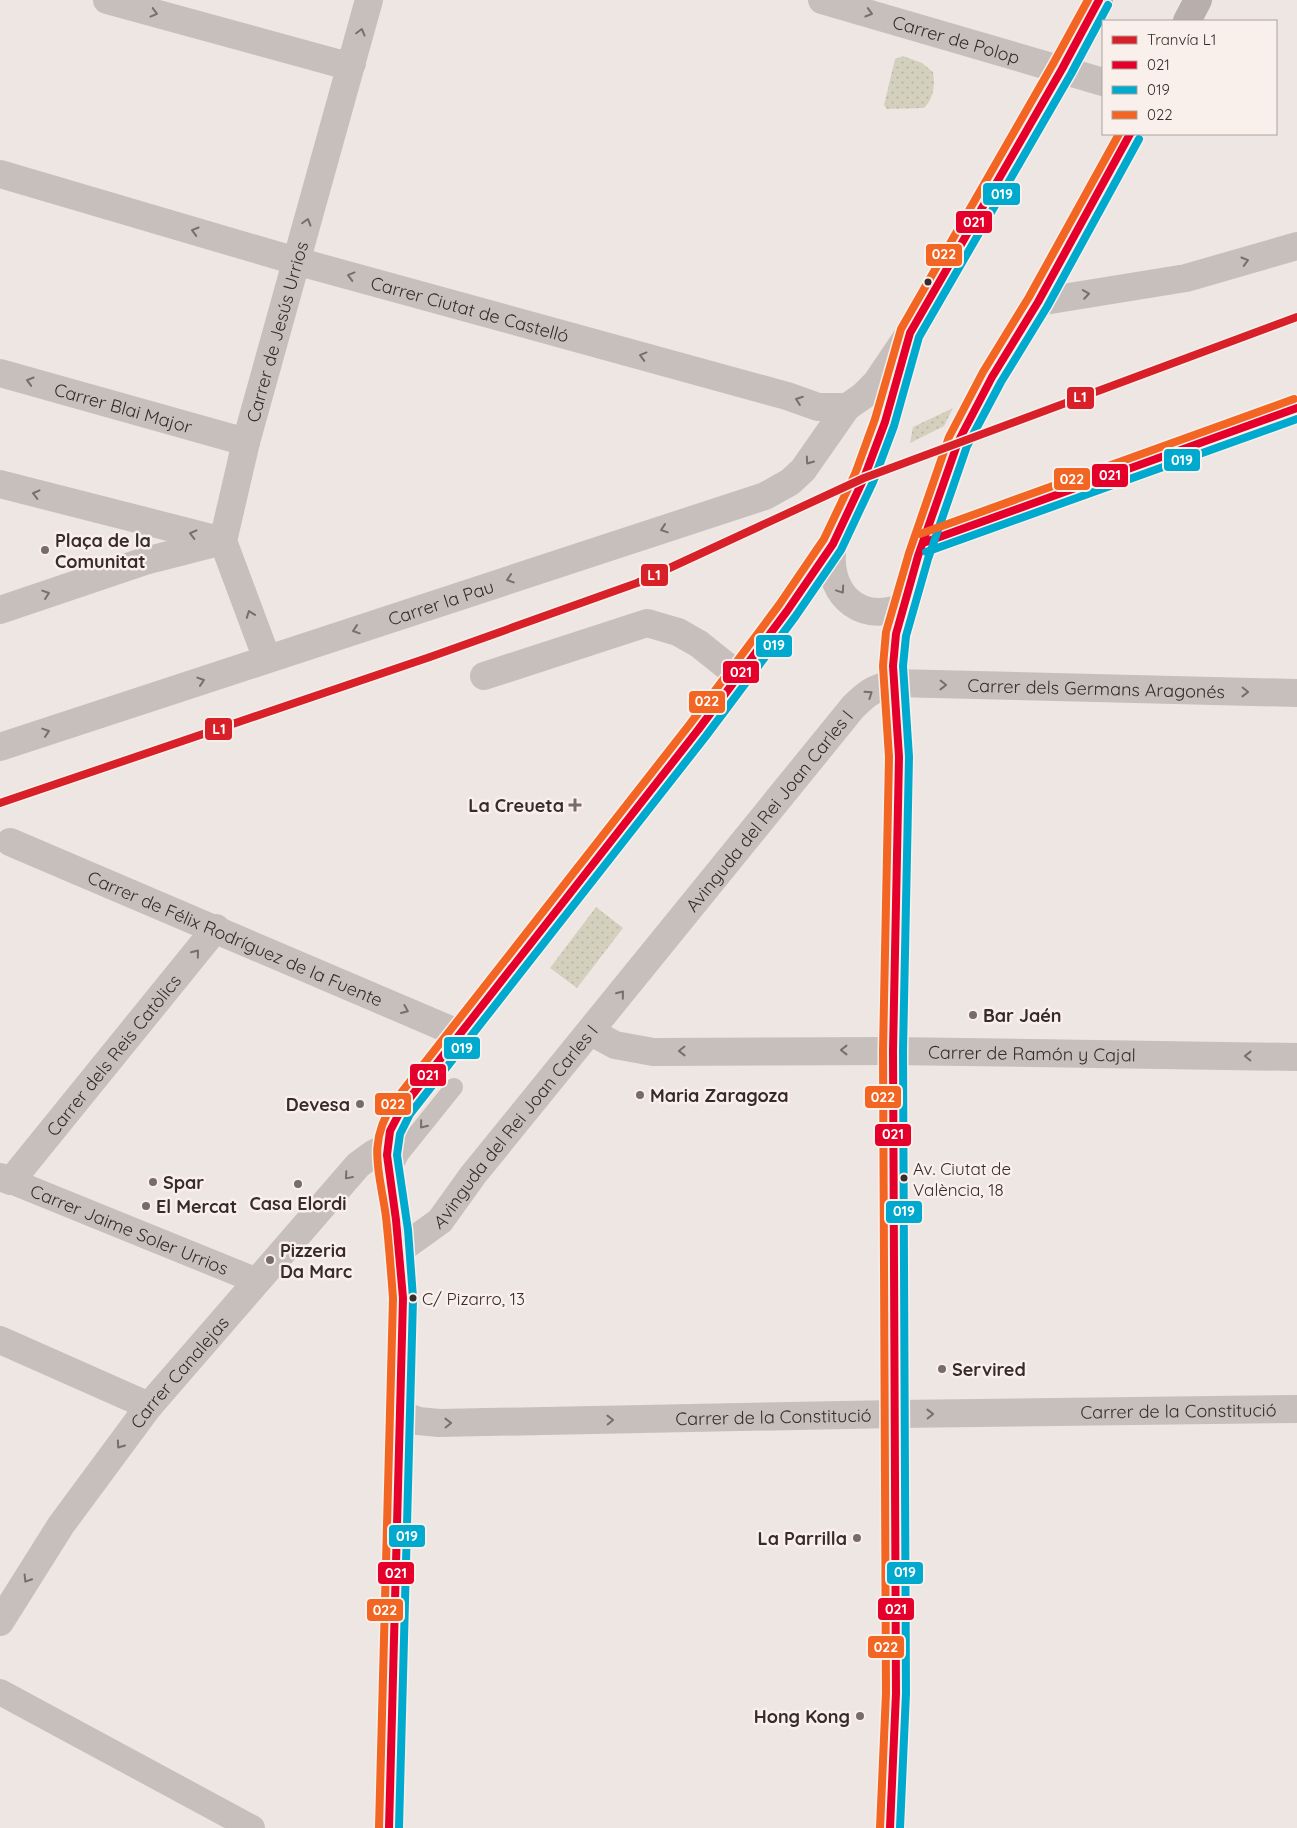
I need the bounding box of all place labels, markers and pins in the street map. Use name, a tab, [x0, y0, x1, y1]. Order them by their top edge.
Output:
unlabelled marker	[923, 277, 933, 287]
place label: Plaça de la Comunitat	[55, 529, 151, 573]
marker: Plaça de la Comunitat	[39, 544, 51, 556]
place label: La Creueta	[468, 794, 564, 817]
marker: La Creueta	[568, 798, 582, 812]
place label: Bar Jaén	[983, 1004, 1062, 1027]
marker: Bar Jaén	[967, 1009, 979, 1021]
place label: Maria Zaragoza	[650, 1084, 789, 1107]
marker: Maria Zaragoza	[634, 1089, 646, 1101]
place label: Devesa	[286, 1093, 350, 1116]
marker: Devesa	[354, 1098, 366, 1110]
place label: Av. Ciutat de València, 18	[913, 1158, 1011, 1200]
place label: Spar	[163, 1171, 204, 1194]
marker: Av. Ciutat de València, 18	[899, 1173, 909, 1183]
marker: Spar	[147, 1176, 159, 1188]
marker: Casa Elordi	[292, 1178, 304, 1190]
place label: Casa Elordi	[250, 1192, 346, 1215]
place label: El Mercat	[156, 1195, 237, 1218]
marker: El Mercat	[140, 1200, 152, 1212]
place label: Pizzeria Da Marc	[280, 1239, 352, 1283]
marker: Pizzeria Da Marc	[264, 1254, 276, 1266]
place label: C/ Pizarro, 13	[422, 1288, 525, 1309]
marker: C/ Pizarro, 13	[408, 1293, 418, 1303]
place label: Servired	[952, 1358, 1026, 1381]
marker: Servired	[936, 1363, 948, 1375]
place label: La Parrilla	[758, 1527, 847, 1550]
marker: La Parrilla	[851, 1532, 863, 1544]
place label: Hong Kong	[754, 1705, 850, 1728]
marker: Hong Kong	[854, 1710, 866, 1722]

